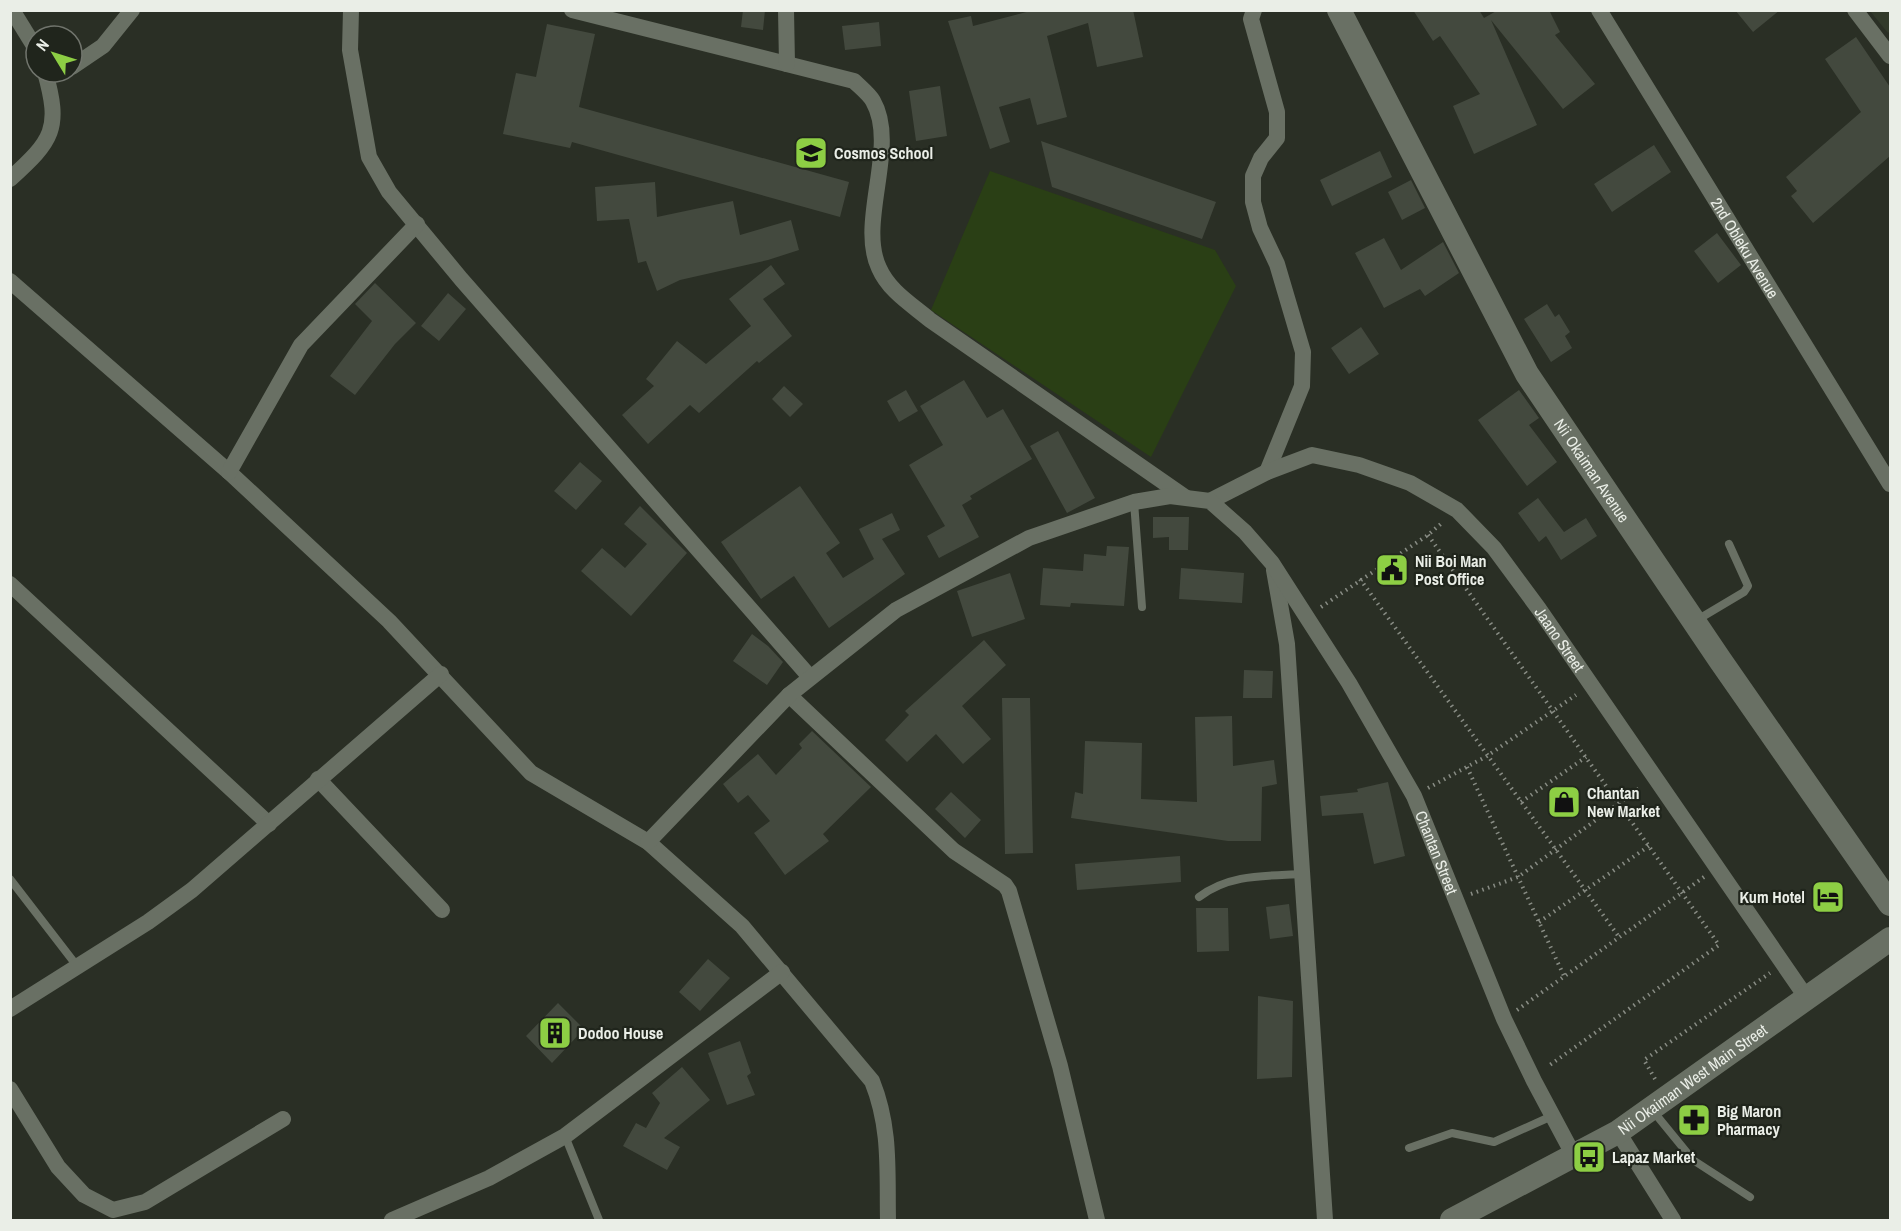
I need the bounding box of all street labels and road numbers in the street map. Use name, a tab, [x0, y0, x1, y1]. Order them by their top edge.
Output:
street label: 2nd Obleku Avenue	[1706, 193, 1784, 302]
street label: Nii Okaiman Avenue	[1549, 414, 1635, 527]
street label: Jaano Street	[1530, 602, 1590, 676]
street label: Chantan Street	[1410, 807, 1464, 898]
street label: Nii Okaiman West Main Street	[1613, 1018, 1772, 1140]

